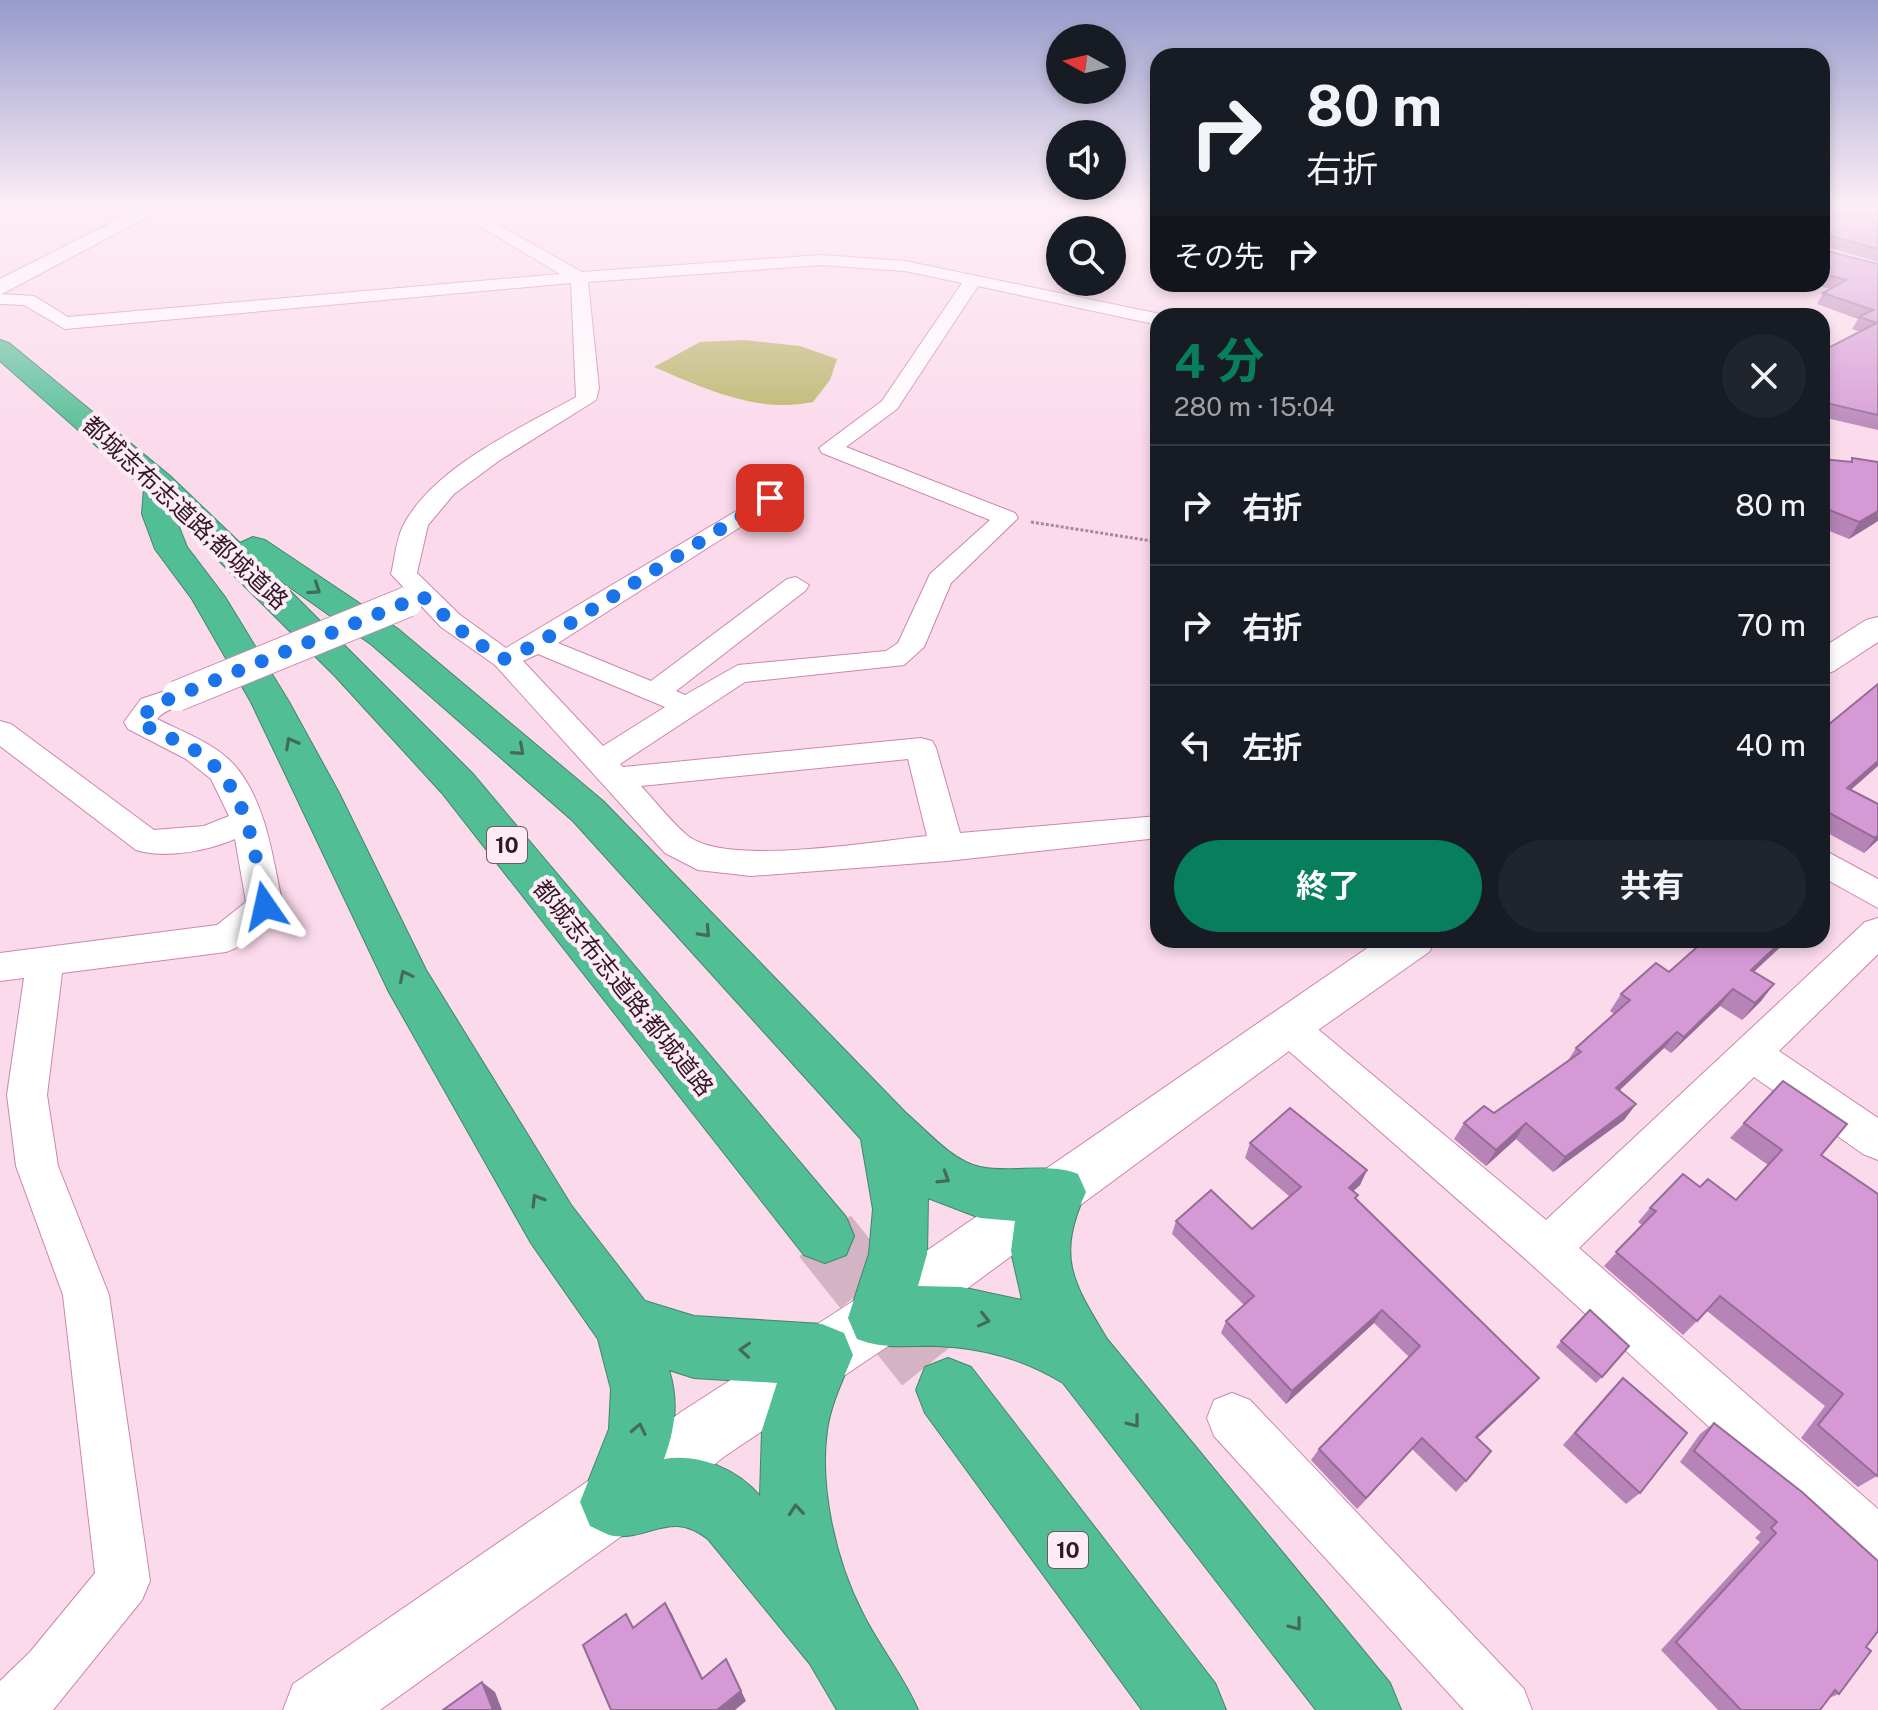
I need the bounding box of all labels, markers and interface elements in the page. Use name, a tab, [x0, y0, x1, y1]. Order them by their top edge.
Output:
north arrow	[1046, 24, 1126, 104]
map controls	[1046, 24, 1126, 296]
text: 80 m	[1306, 73, 1442, 139]
icon: right	[1174, 80, 1278, 184]
button: sound	[1046, 120, 1126, 200]
text: 右折	[1306, 148, 1378, 190]
button: search	[1046, 216, 1126, 296]
icon: right	[1280, 232, 1324, 276]
text: その先	[1174, 238, 1264, 274]
text: 4 分	[1174, 332, 1264, 389]
button: close	[1722, 334, 1806, 418]
text: 280 m · 15:04	[1174, 391, 1335, 422]
street label: 都城志布志道路;都城道路	[77, 410, 294, 614]
pin	[736, 464, 804, 532]
icon: arrive	[748, 476, 792, 520]
icon: right	[1174, 483, 1218, 527]
text: 80 m	[1735, 487, 1806, 523]
text: 右折	[1242, 489, 1302, 525]
one-way arrow	[307, 579, 321, 594]
icon: right	[1174, 603, 1218, 647]
text: 70 m	[1737, 607, 1806, 643]
text: 右折	[1242, 609, 1302, 645]
icon: left	[1174, 723, 1218, 767]
text: 40 m	[1736, 727, 1806, 763]
text: 左折	[1242, 729, 1302, 765]
one-way arrow	[286, 736, 301, 751]
one-way arrow	[510, 740, 525, 755]
road number: 10	[487, 827, 527, 863]
button: 終了	[1174, 840, 1482, 932]
button: 共有	[1498, 840, 1806, 932]
position arrow	[223, 864, 307, 948]
street label: 都城志布志道路;都城道路	[528, 874, 720, 1101]
one-way arrow	[695, 923, 710, 937]
one-way arrow	[400, 970, 415, 985]
one-way arrow	[935, 1168, 950, 1184]
one-way arrow	[531, 1194, 547, 1209]
one-way arrow	[977, 1311, 991, 1328]
one-way arrow	[738, 1342, 751, 1359]
one-way arrow	[1124, 1413, 1139, 1427]
one-way arrow	[630, 1423, 647, 1436]
one-way arrow	[788, 1503, 805, 1516]
road number: 10	[1048, 1532, 1088, 1568]
one-way arrow	[1286, 1616, 1300, 1631]

